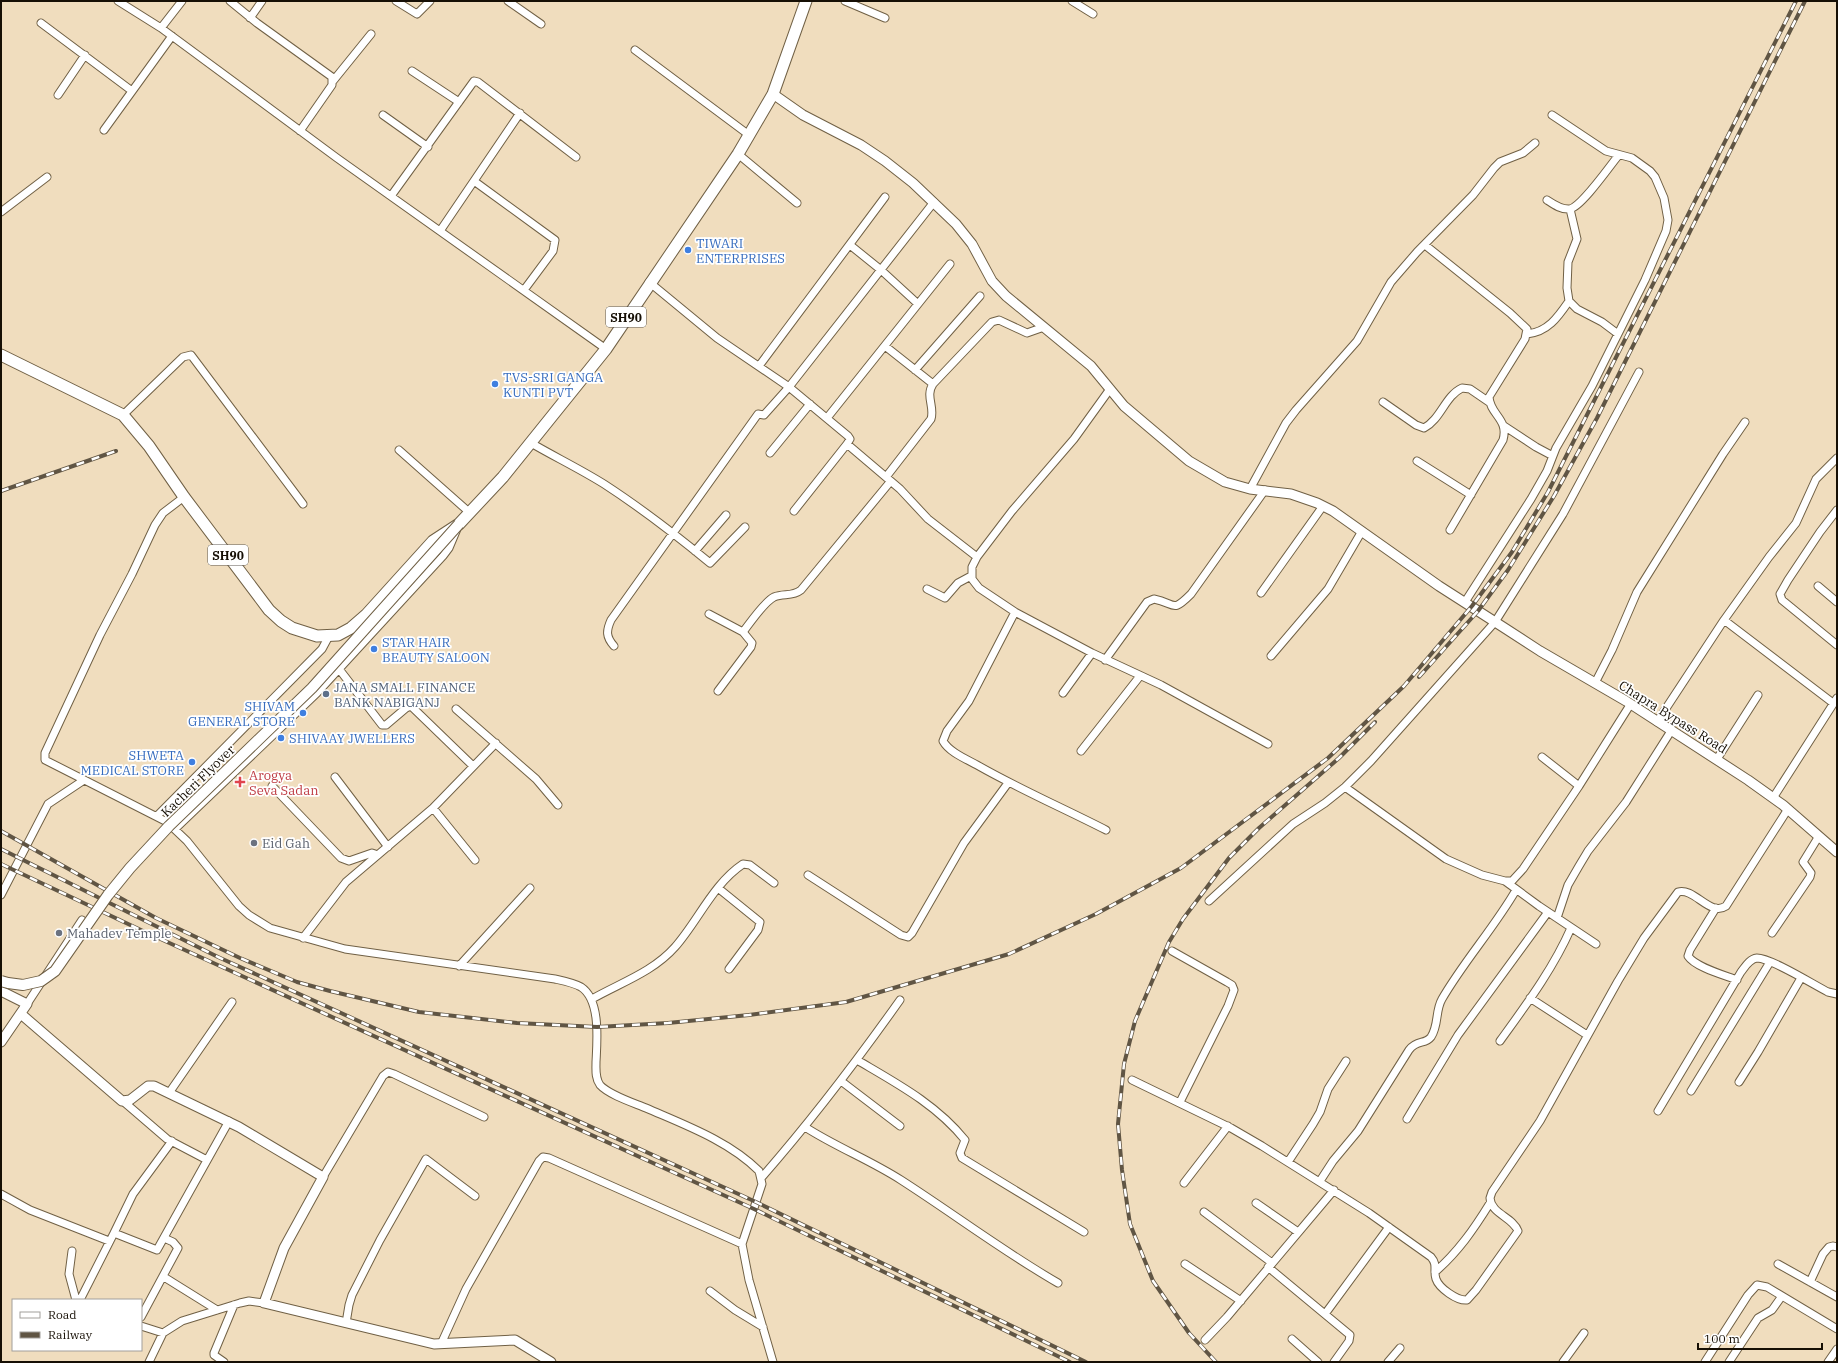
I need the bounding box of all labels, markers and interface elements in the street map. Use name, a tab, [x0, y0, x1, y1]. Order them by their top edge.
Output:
place label: TIWARI ENTERPRISES	[696, 235, 785, 267]
marker: TIWARI ENTERPRISES	[683, 245, 693, 255]
road number: SH90	[606, 307, 646, 327]
place label: TVS-SRI GANGA KUNTI PVT	[503, 369, 603, 401]
marker: TVS-SRI GANGA KUNTI PVT	[490, 379, 500, 389]
road number: SH90	[208, 545, 248, 565]
place label: STAR HAIR BEAUTY SALOON	[382, 634, 490, 666]
marker: STAR HAIR BEAUTY SALOON	[369, 644, 379, 654]
street label: Chapra Bypass Road	[1616, 677, 1731, 757]
place label: JANA SMALL FINANCE BANK NABIGANJ	[334, 679, 475, 711]
marker: JANA SMALL FINANCE BANK NABIGANJ	[321, 689, 331, 699]
place label: SHIVAM GENERAL STORE	[188, 698, 295, 730]
marker: SHIVAM GENERAL STORE	[298, 708, 308, 718]
place label: SHIVAAY JWELLERS	[289, 730, 415, 747]
marker: SHIVAAY JWELLERS	[276, 733, 286, 743]
street label: Kacheri Flyover	[157, 741, 239, 821]
place label: SHWETA MEDICAL STORE	[81, 747, 184, 779]
marker: SHWETA MEDICAL STORE	[187, 757, 197, 767]
place label: Arogya Seva Sadan	[249, 767, 319, 799]
marker: Arogya Seva Sadan	[234, 776, 246, 788]
place label: Eid Gah	[262, 835, 310, 852]
marker: Eid Gah	[249, 838, 259, 848]
place label: Mahadev Temple	[67, 925, 172, 942]
marker: Mahadev Temple	[54, 928, 64, 938]
legend	[12, 1299, 142, 1351]
text: Road	[48, 1307, 77, 1322]
scale bar	[1698, 1325, 1822, 1351]
text: Railway	[48, 1327, 93, 1342]
text: 100 m	[1704, 1331, 1740, 1346]

